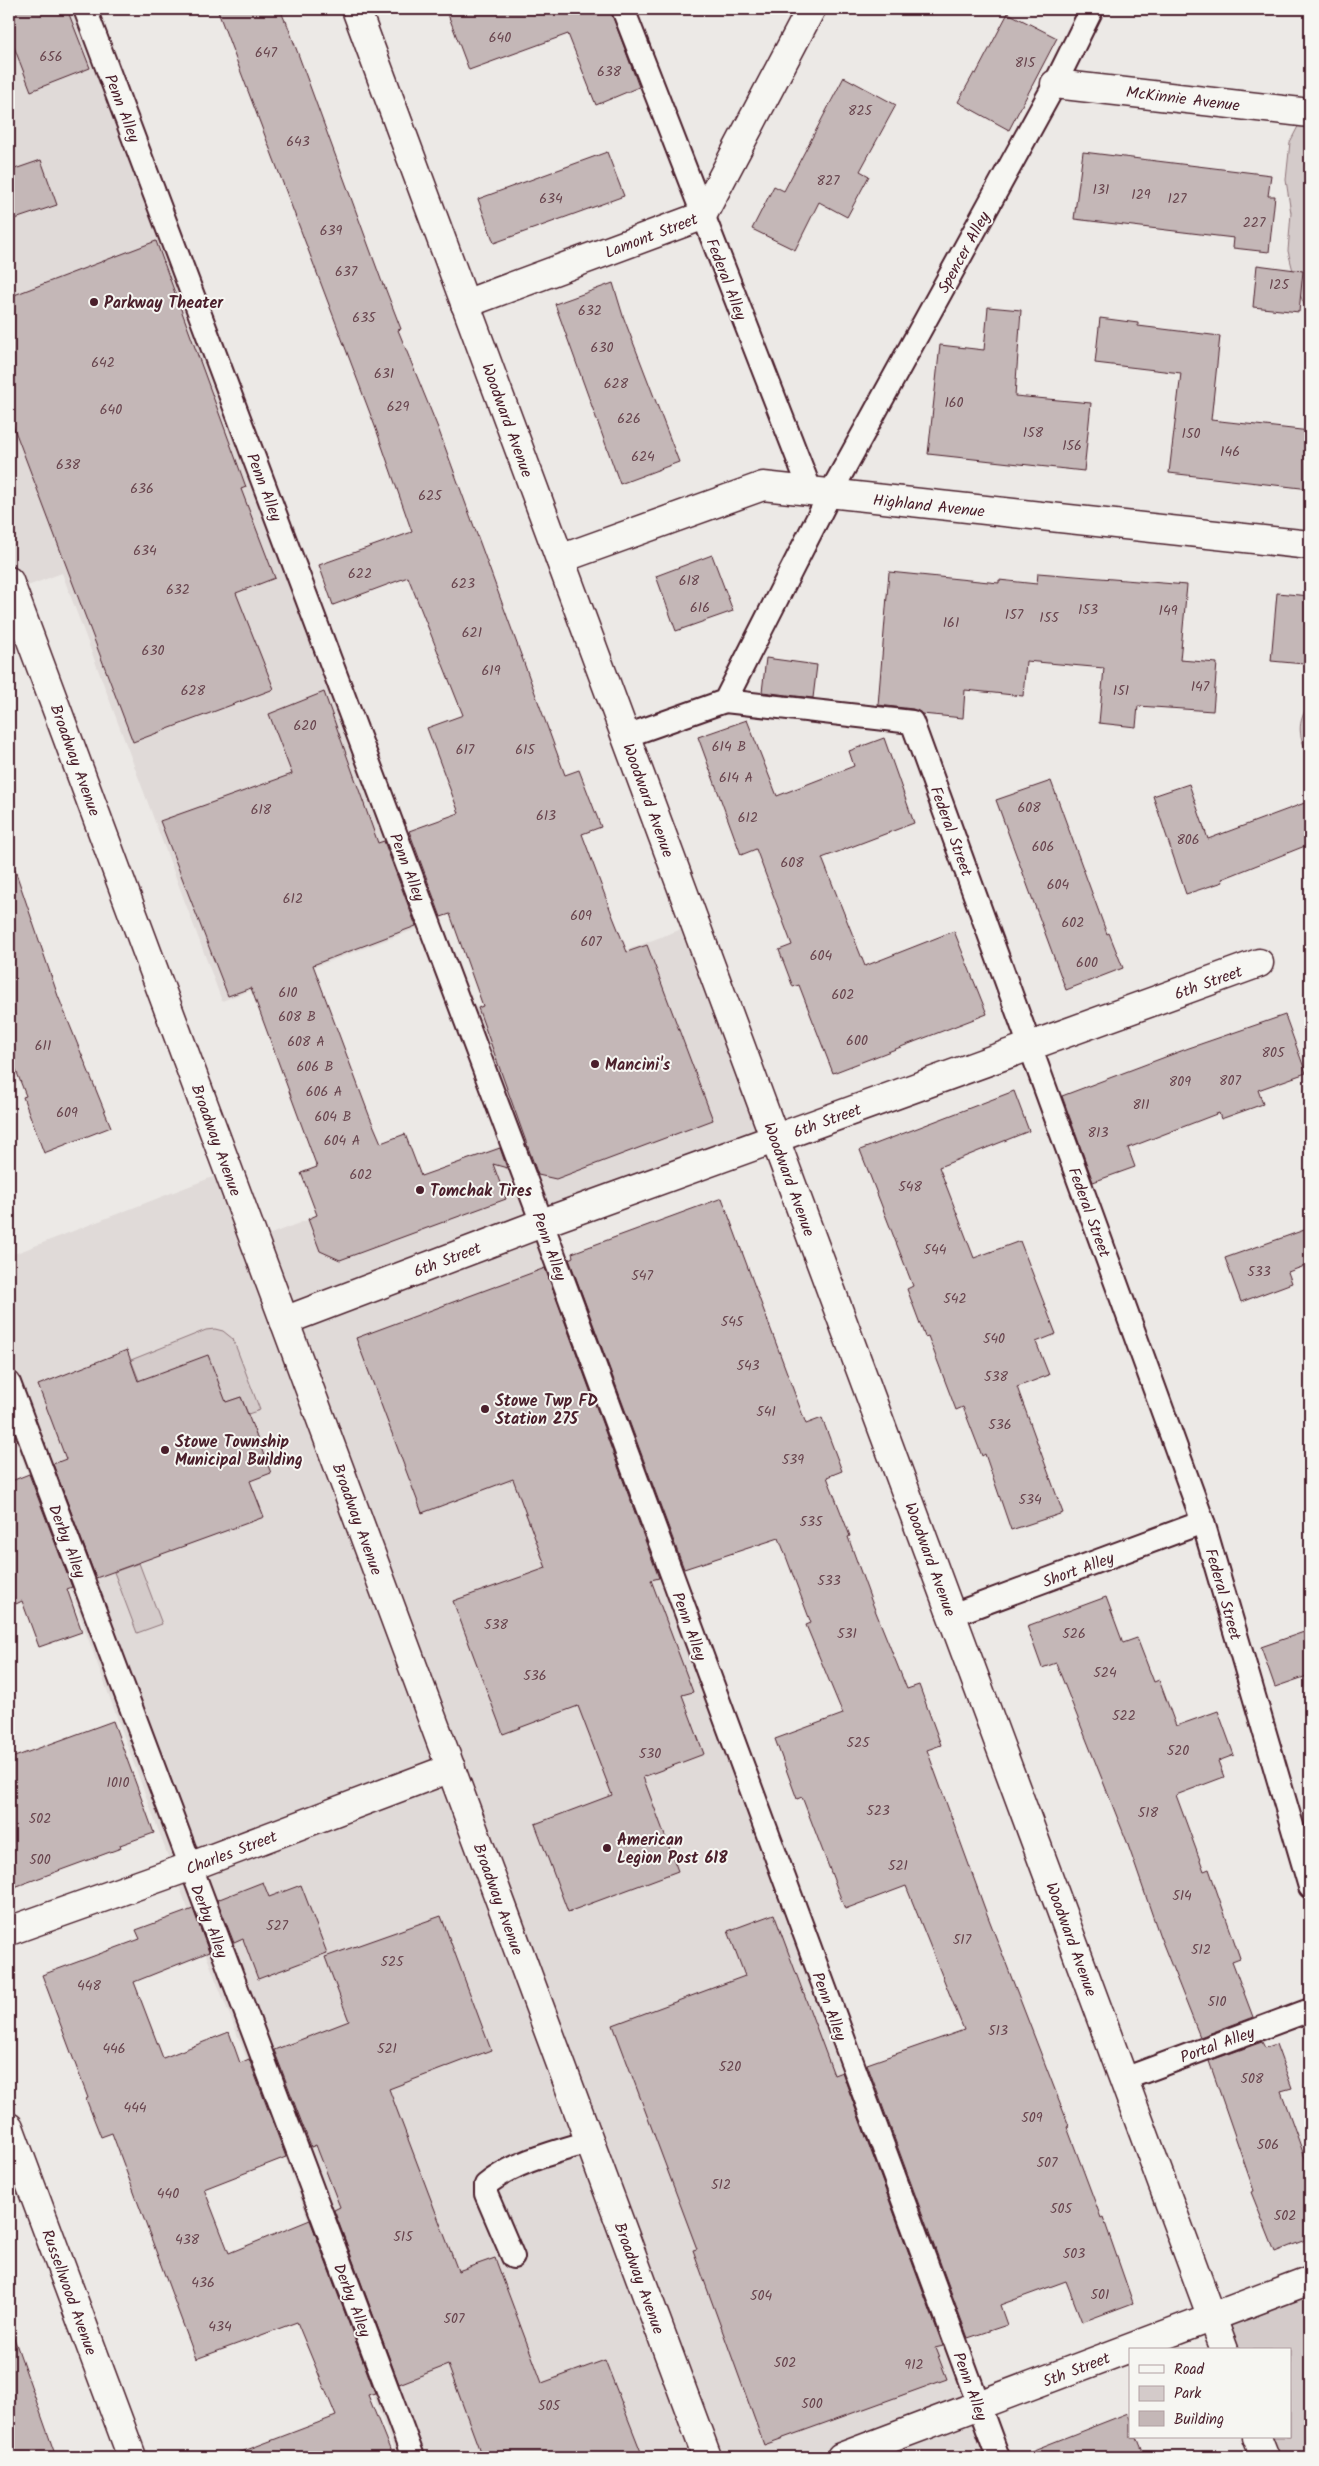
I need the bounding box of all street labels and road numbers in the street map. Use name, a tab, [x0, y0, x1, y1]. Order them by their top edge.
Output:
street label: Penn Alley	[97, 71, 146, 147]
street label: McKinnie Avenue	[1124, 80, 1241, 119]
street label: Lamont Street	[601, 207, 702, 266]
street label: Spencer Alley	[932, 207, 997, 298]
street label: Federal Alley	[698, 235, 753, 325]
street label: Woodward Avenue	[474, 360, 539, 481]
street label: Penn Alley	[239, 450, 288, 526]
street label: Highland Avenue	[872, 488, 986, 525]
street label: Broadway Avenue	[43, 701, 106, 820]
street label: Woodward Avenue	[615, 740, 680, 861]
street label: Federal Street	[923, 783, 979, 881]
street label: Penn Alley	[382, 830, 431, 906]
street label: 6th Street	[1171, 959, 1247, 1007]
street label: Broadway Avenue	[184, 1081, 247, 1200]
street label: 6th Street	[790, 1097, 866, 1145]
street label: Woodward Avenue	[756, 1119, 821, 1240]
street label: Federal Street	[1061, 1164, 1117, 1262]
street label: Penn Alley	[525, 1209, 573, 1285]
street label: 6th Street	[410, 1236, 486, 1285]
street label: Broadway Avenue	[325, 1460, 388, 1579]
street label: Woodward Avenue	[897, 1499, 962, 1620]
street label: Derby Alley	[41, 1501, 92, 1583]
street label: Short Alley	[1039, 1546, 1118, 1595]
street label: Federal Street	[1198, 1546, 1248, 1644]
street label: Penn Alley	[665, 1589, 713, 1665]
street label: Charles Street	[182, 1824, 282, 1882]
street label: Broadway Avenue	[466, 1840, 529, 1959]
street label: Woodward Avenue	[1038, 1879, 1103, 2000]
street label: Derby Alley	[183, 1881, 234, 1963]
street label: Penn Alley	[805, 1969, 853, 2045]
street label: Portal Alley	[1177, 2020, 1259, 2070]
street label: Broadway Avenue	[607, 2219, 670, 2338]
street label: Russellwood Avenue	[34, 2226, 103, 2359]
street label: Derby Alley	[326, 2260, 377, 2342]
street label: 5th Street	[1039, 2346, 1115, 2395]
street label: Penn Alley	[946, 2349, 994, 2425]

